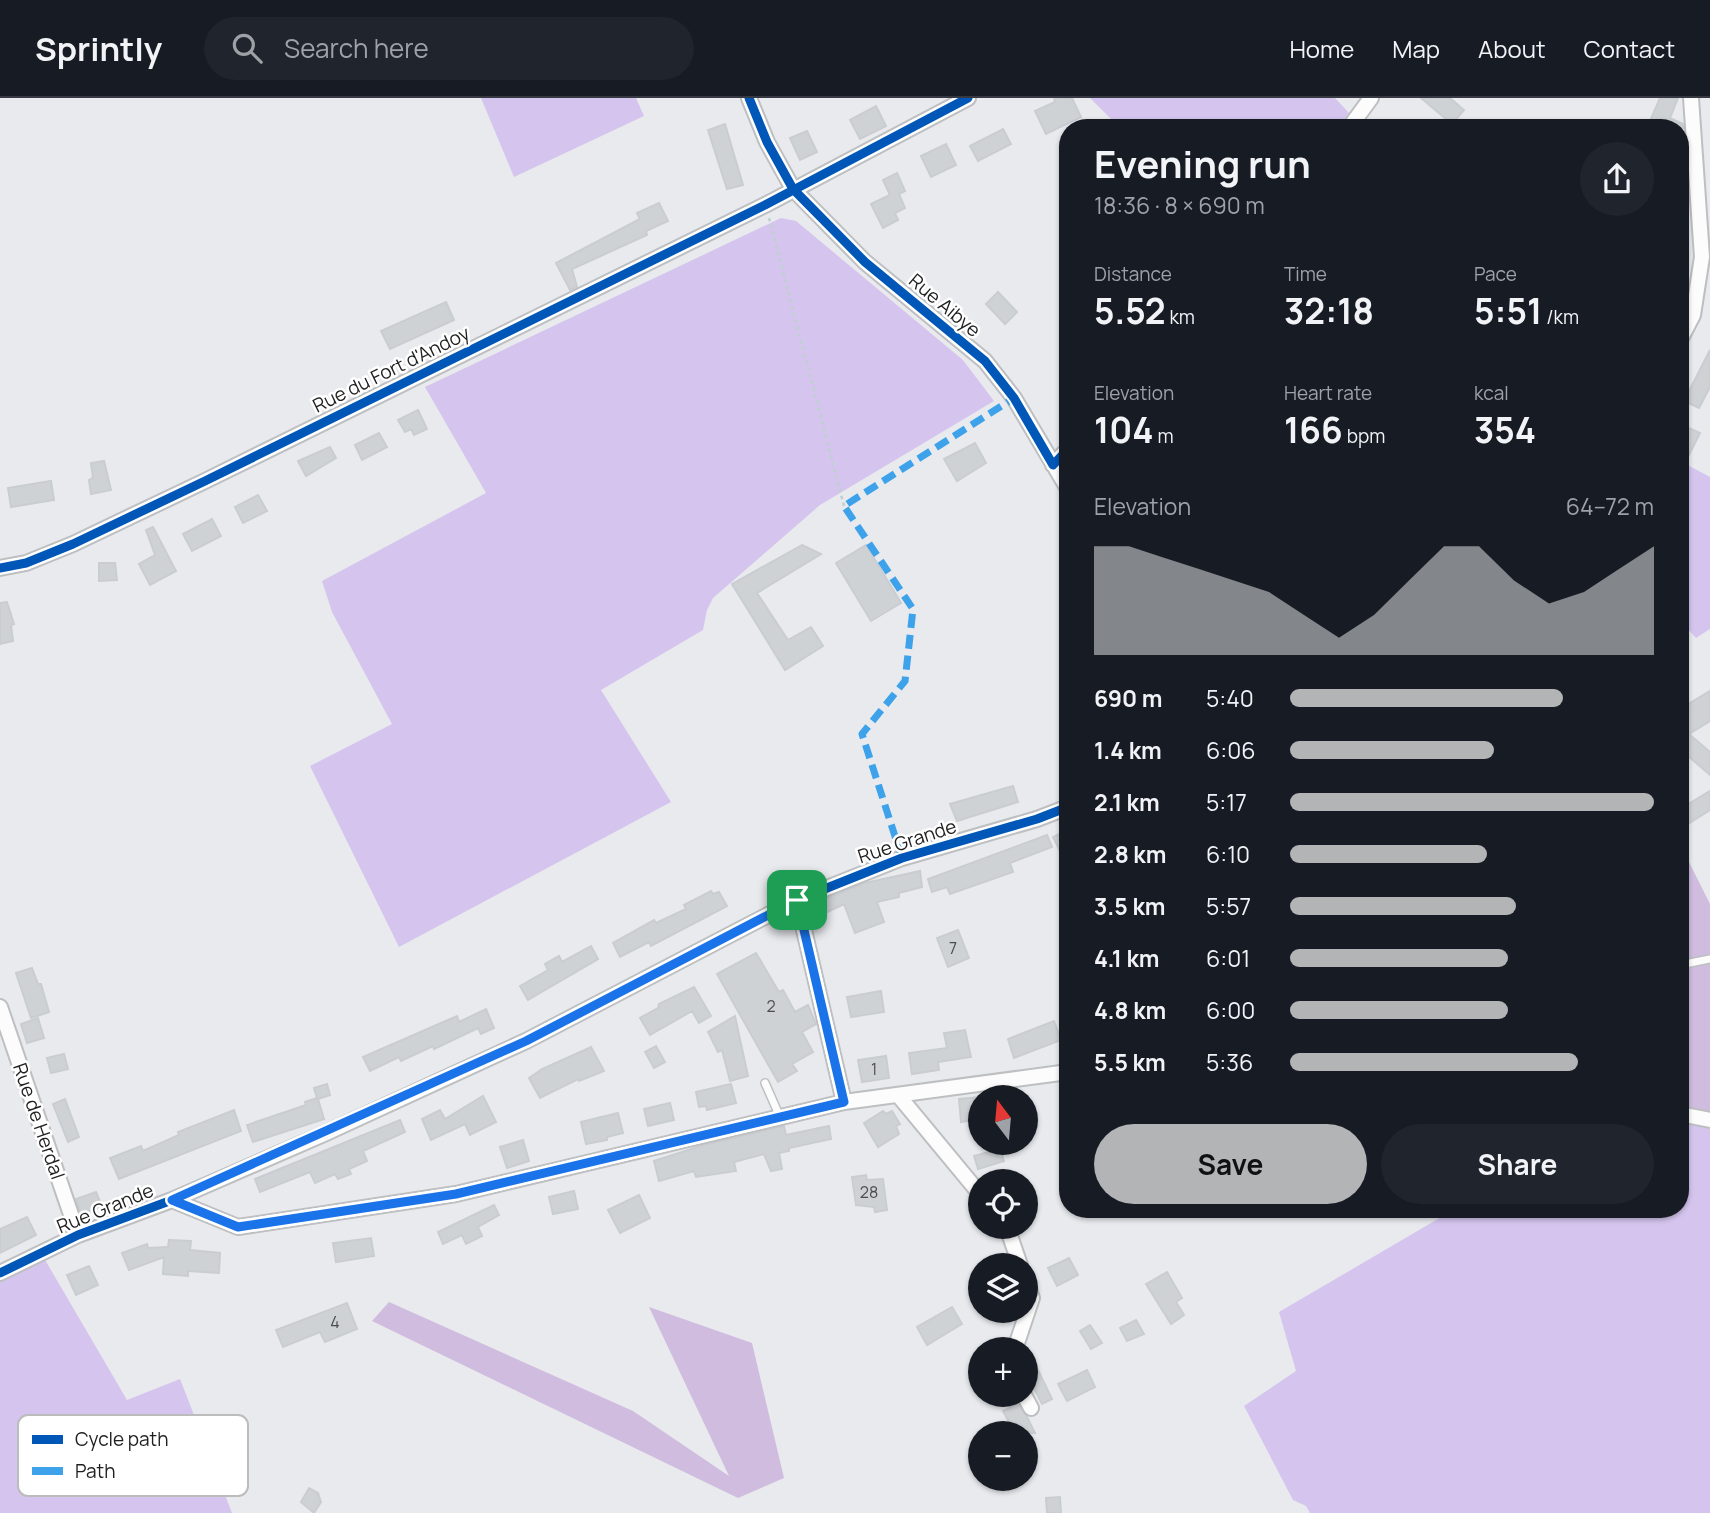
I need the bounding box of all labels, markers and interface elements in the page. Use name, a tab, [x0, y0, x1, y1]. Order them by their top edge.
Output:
search box	[204, 17, 694, 80]
text: Sprintly	[35, 26, 162, 71]
icon: search	[228, 29, 266, 67]
text: Search here	[284, 30, 429, 66]
text: Home	[1289, 32, 1354, 65]
text: Map	[1392, 32, 1440, 65]
text: About	[1478, 32, 1546, 65]
text: Contact	[1584, 32, 1675, 65]
text: Evening run	[1094, 137, 1311, 189]
button: share	[1580, 142, 1654, 216]
text: 18:36 · 8 × 690 m	[1094, 189, 1265, 221]
text: Distance	[1094, 261, 1172, 287]
text: Time	[1284, 261, 1327, 287]
text: Pace	[1474, 261, 1517, 287]
street label: Rue Aibye	[904, 267, 986, 343]
text: 5.52	[1094, 287, 1166, 335]
text: 32:18	[1284, 287, 1374, 335]
text: 5:51	[1474, 287, 1542, 335]
text: km	[1166, 304, 1195, 330]
text: /km	[1542, 304, 1579, 330]
street label: Rue du Fort d'Andoy	[308, 320, 474, 418]
text: Elevation	[1094, 380, 1174, 406]
text: Heart rate	[1284, 380, 1372, 406]
text: kcal	[1474, 380, 1509, 406]
text: 104	[1094, 406, 1154, 454]
text: 166	[1284, 406, 1343, 454]
text: 354	[1474, 406, 1536, 454]
text: m	[1154, 423, 1174, 449]
text: bpm	[1343, 423, 1385, 449]
text: Elevation	[1094, 490, 1191, 522]
text: 64–72 m	[1566, 490, 1654, 522]
text: 690 m	[1094, 682, 1162, 714]
text: 5:40	[1206, 682, 1254, 714]
text: 1.4 km	[1094, 734, 1162, 766]
text: 6:06	[1206, 734, 1255, 766]
text: 2.1 km	[1094, 786, 1160, 818]
text: 5:17	[1206, 786, 1247, 818]
street label: Rue Grande	[854, 813, 960, 869]
text: 2.8 km	[1094, 838, 1166, 870]
text: 6:10	[1206, 838, 1250, 870]
pin	[767, 870, 827, 930]
icon: arrive	[778, 881, 816, 919]
text: 3.5 km	[1094, 890, 1165, 922]
text: 5:57	[1206, 890, 1251, 922]
house number: 7	[949, 937, 957, 959]
text: 4.1 km	[1094, 942, 1159, 974]
text: 6:01	[1206, 942, 1250, 974]
text: 4.8 km	[1094, 994, 1166, 1026]
text: 6:00	[1206, 994, 1255, 1026]
house number: 2	[766, 995, 776, 1017]
text: 5.5 km	[1094, 1046, 1166, 1078]
text: 5:36	[1206, 1046, 1253, 1078]
house number: 1	[871, 1058, 877, 1080]
street label: Rue de Herdal	[7, 1059, 71, 1183]
north arrow	[968, 1085, 1038, 1155]
map controls	[968, 1085, 1038, 1491]
button: Save	[1094, 1124, 1367, 1204]
button: Share	[1381, 1124, 1654, 1204]
button: locate	[968, 1169, 1038, 1239]
street label: Rue Grande	[53, 1177, 157, 1239]
house number: 28	[860, 1181, 878, 1203]
button: layers	[968, 1253, 1038, 1323]
house number: 4	[330, 1311, 340, 1333]
button: +	[968, 1337, 1038, 1407]
legend	[18, 1415, 248, 1496]
button: −	[968, 1421, 1038, 1491]
text: Cycle path	[75, 1426, 169, 1452]
text: Path	[75, 1458, 115, 1484]

